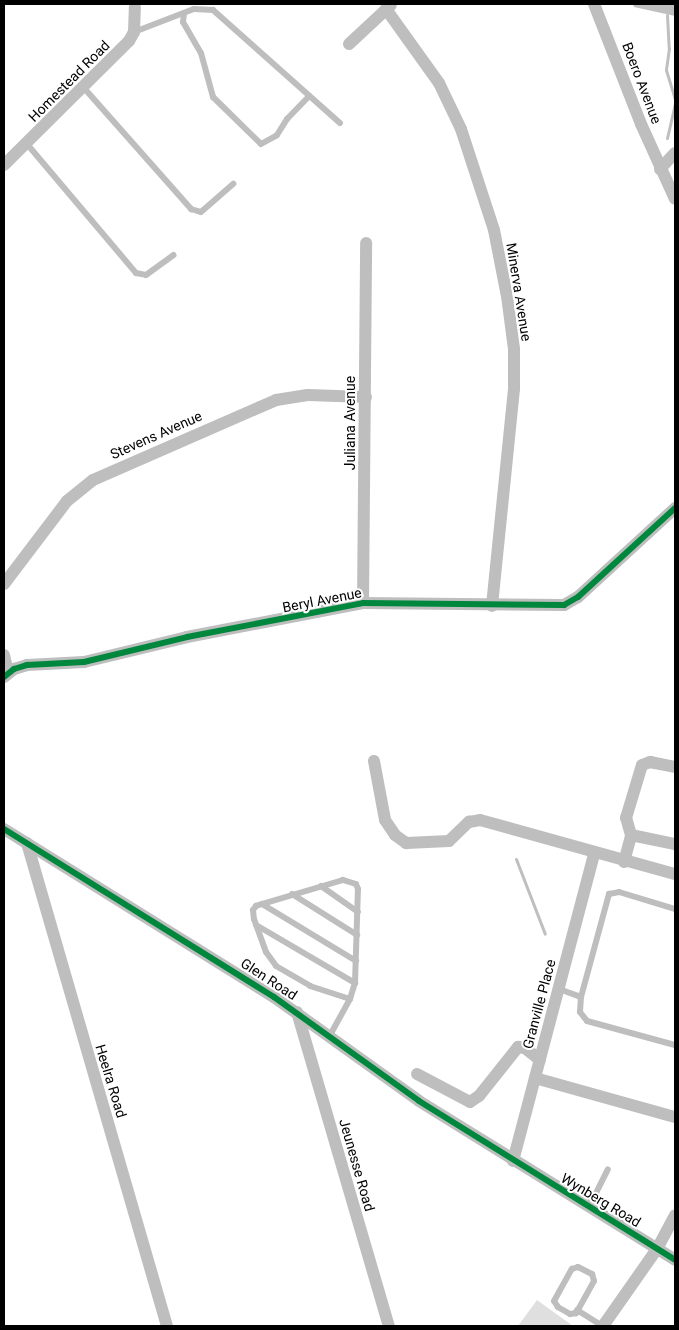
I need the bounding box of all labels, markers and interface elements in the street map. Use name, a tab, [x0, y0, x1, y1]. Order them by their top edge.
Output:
street label: Homestead Road	[25, 37, 113, 125]
street label: Boero Avenue	[619, 40, 665, 126]
street label: Minerva Avenue	[503, 242, 535, 342]
street label: Juliana Avenue	[342, 376, 358, 470]
street label: Stevens Avenue	[108, 407, 204, 463]
street label: Beryl Avenue	[281, 584, 363, 616]
street label: Glen Road	[238, 955, 300, 1003]
street label: Granville Place	[519, 957, 559, 1051]
street label: Heelra Road	[92, 1042, 130, 1120]
street label: Jeunesse Road	[336, 1117, 378, 1213]
street label: Wynberg Road	[558, 1170, 644, 1230]

